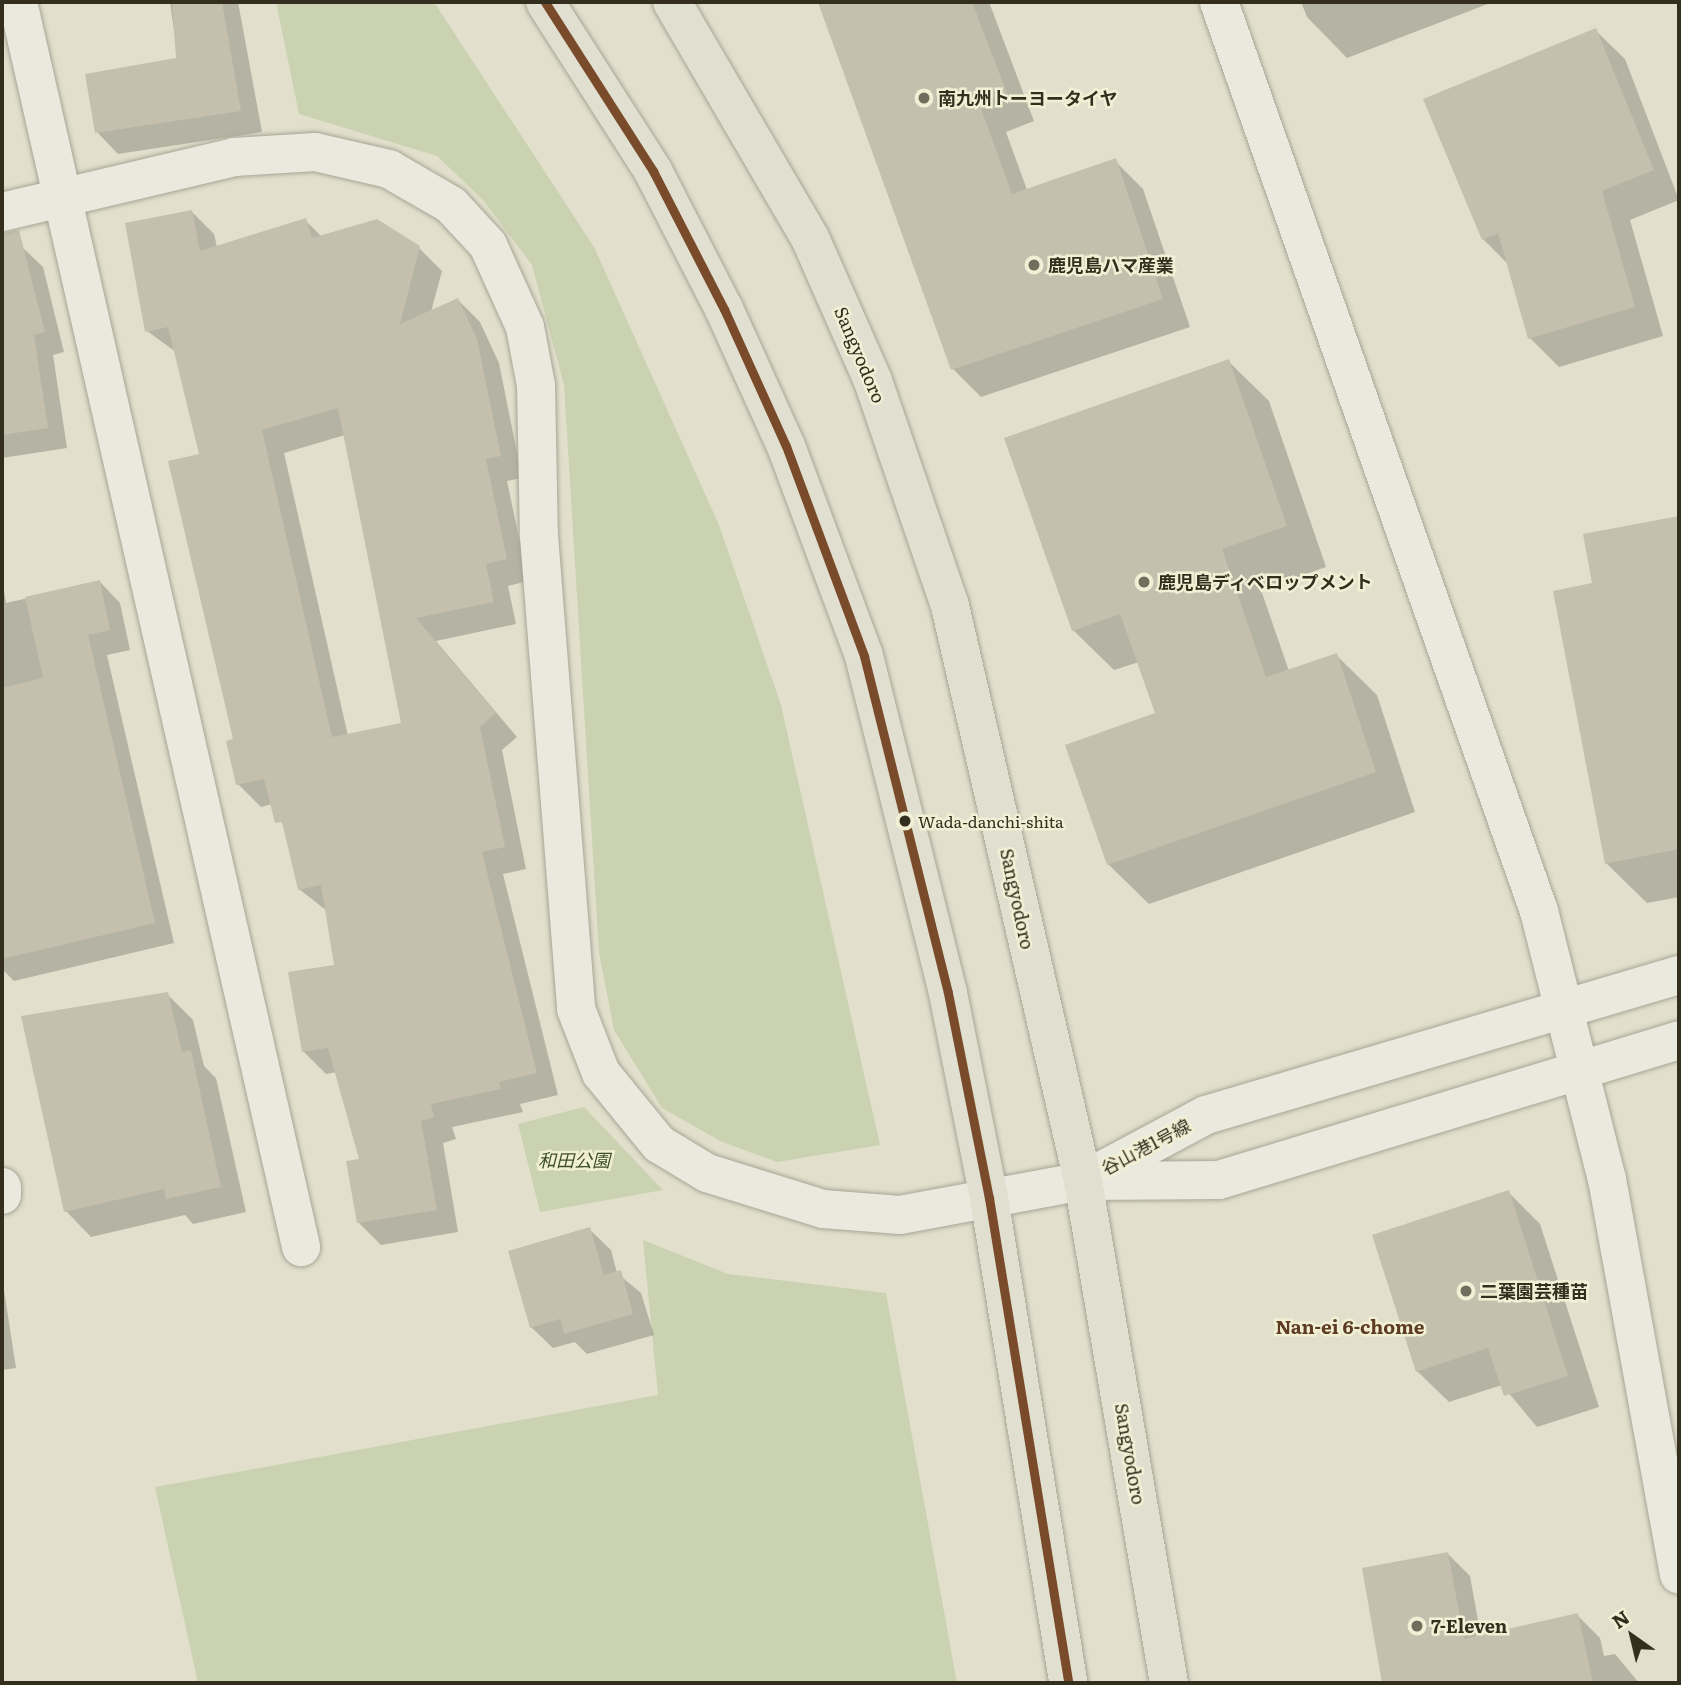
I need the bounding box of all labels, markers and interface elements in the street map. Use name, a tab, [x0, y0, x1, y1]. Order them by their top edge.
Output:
place label: 南九州トーヨータイヤ	[938, 87, 1118, 109]
marker: 南九州トーヨータイヤ	[916, 90, 932, 106]
place label: 鹿児島ハマ産業	[1048, 254, 1174, 276]
marker: 鹿児島ハマ産業	[1026, 257, 1042, 273]
street label: Sangyodoro	[830, 304, 890, 406]
place label: 鹿児島ディベロップメント	[1158, 571, 1374, 593]
marker: 鹿児島ディベロップメント	[1136, 574, 1152, 590]
place label: Wada-danchi-shita	[918, 811, 1064, 831]
marker: Wada-danchi-shita	[898, 814, 912, 828]
street label: Sangyodoro	[996, 847, 1038, 951]
street label: 谷山港1号線	[1098, 1115, 1194, 1179]
park label: 和田公園	[538, 1149, 610, 1171]
place label: 二葉園芸種苗	[1480, 1280, 1588, 1302]
marker: 二葉園芸種苗	[1458, 1283, 1474, 1299]
district label: Nan-ei 6-chome	[1275, 1316, 1425, 1338]
street label: Sangyodoro	[1110, 1402, 1150, 1506]
north arrow	[1597, 1601, 1667, 1671]
text: N	[1606, 1603, 1635, 1635]
place label: 7-Eleven	[1431, 1615, 1507, 1637]
marker: 7-Eleven	[1409, 1618, 1425, 1634]

